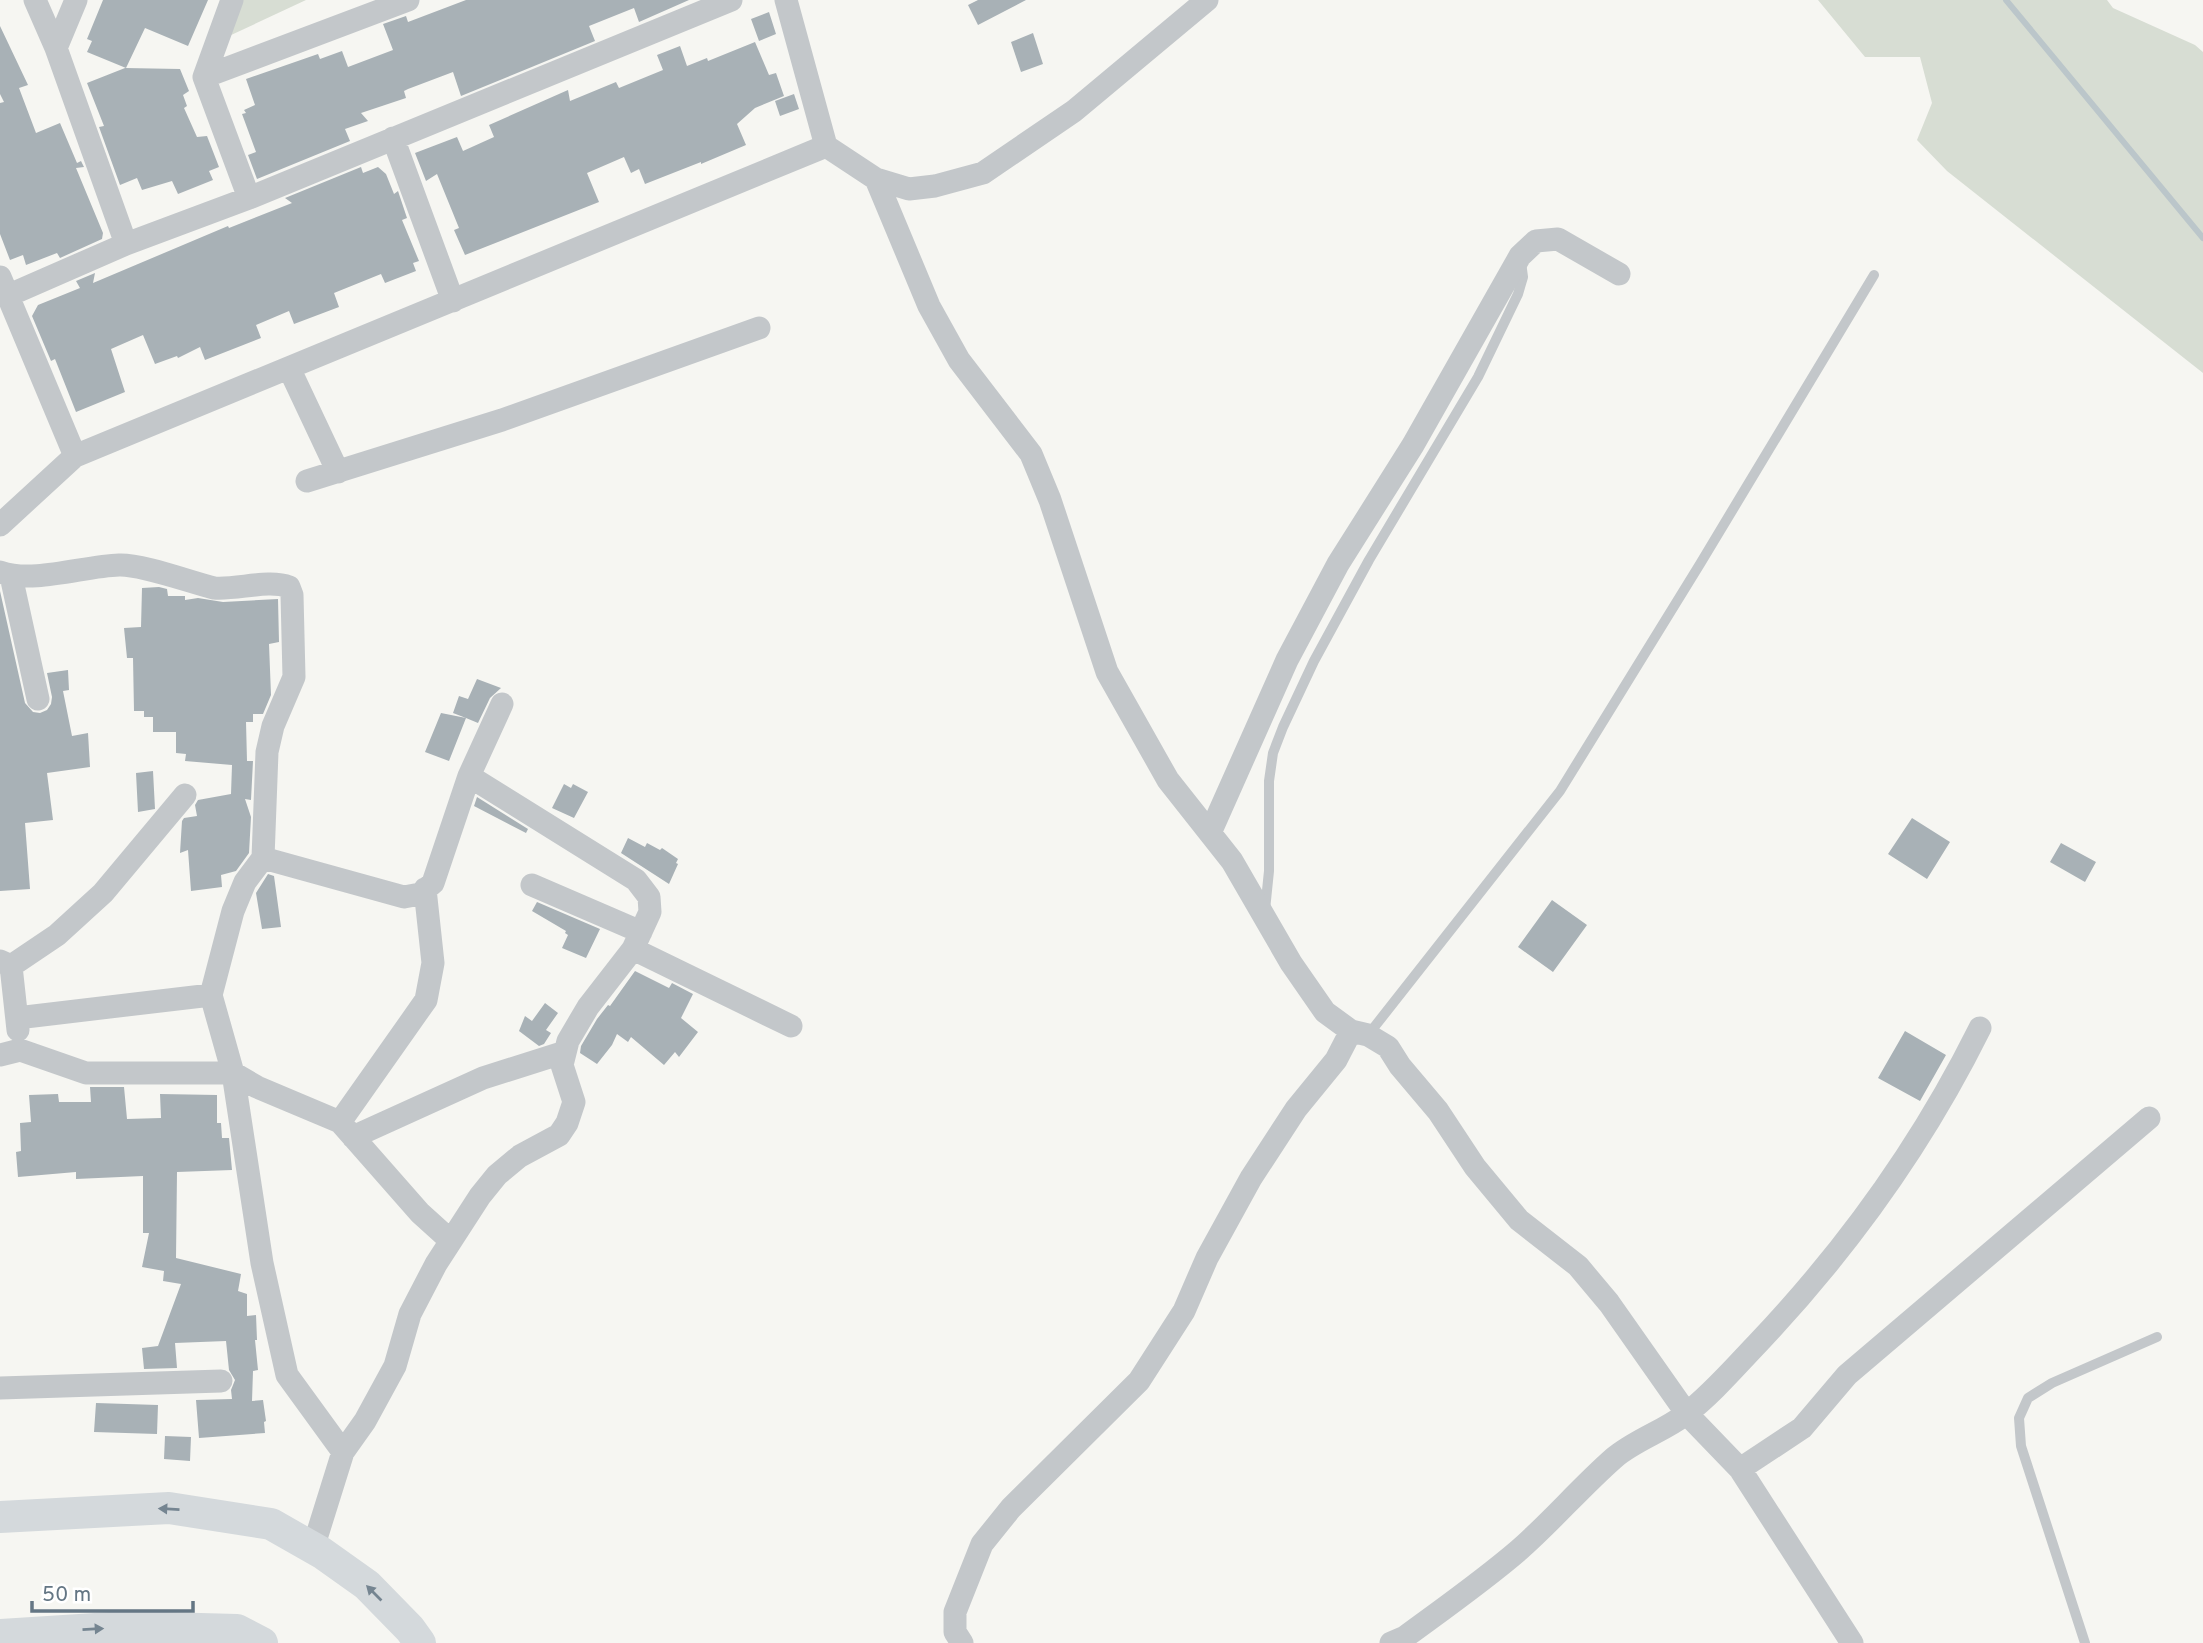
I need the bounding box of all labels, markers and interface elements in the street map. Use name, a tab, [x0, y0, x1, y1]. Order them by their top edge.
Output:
one-way arrow	[158, 1503, 180, 1514]
scale bar	[32, 1570, 192, 1614]
text: 50 m	[42, 1582, 91, 1609]
one-way arrow	[366, 1584, 383, 1601]
one-way arrow	[82, 1624, 104, 1635]

